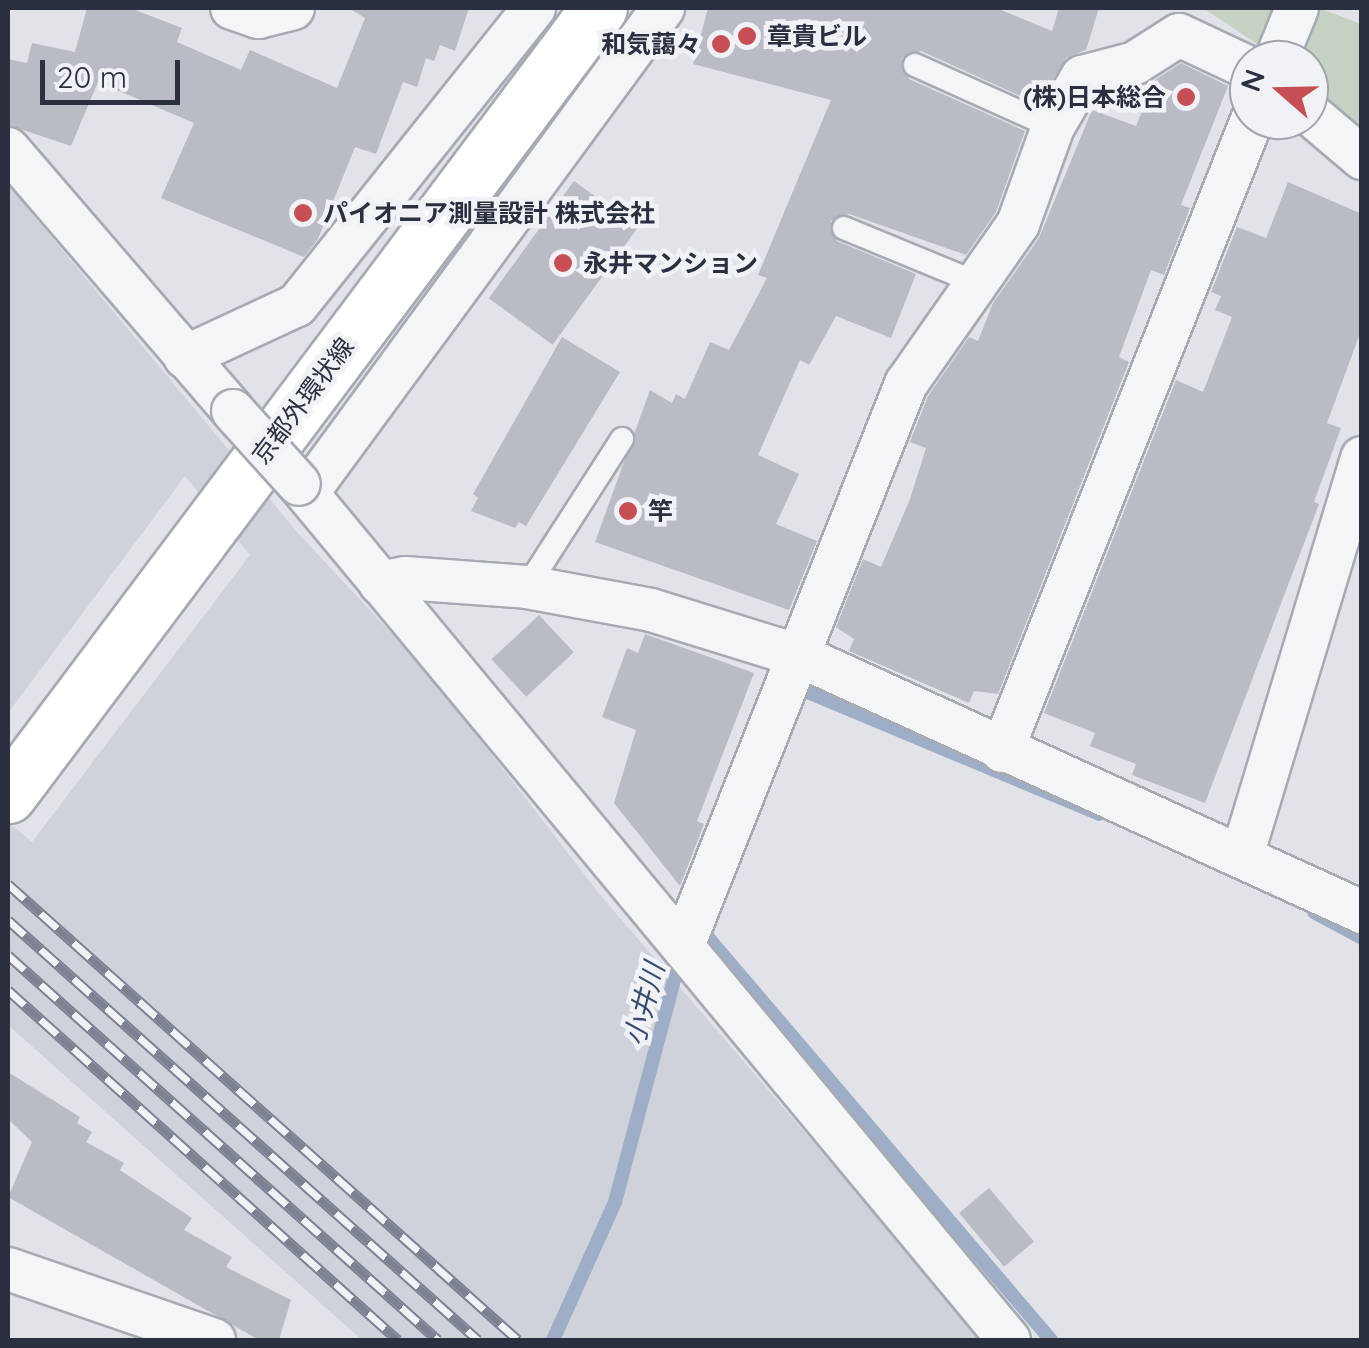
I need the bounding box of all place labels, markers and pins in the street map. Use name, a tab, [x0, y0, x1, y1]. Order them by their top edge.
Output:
place label: 章貴ビル	[767, 21, 867, 51]
marker: 章貴ビル	[736, 25, 758, 47]
place label: 和気藹々	[601, 29, 701, 59]
marker: 和気藹々	[710, 33, 732, 55]
place label: (株)日本総合	[1023, 82, 1166, 112]
marker: (株)日本総合	[1175, 86, 1197, 108]
place label: パイオニア測量設計 株式会社	[323, 198, 655, 228]
marker: パイオニア測量設計 株式会社	[292, 202, 314, 224]
place label: 永井マンション	[583, 248, 758, 278]
marker: 永井マンション	[552, 252, 574, 274]
place label: 竿	[648, 496, 673, 526]
marker: 竿	[617, 500, 639, 522]

